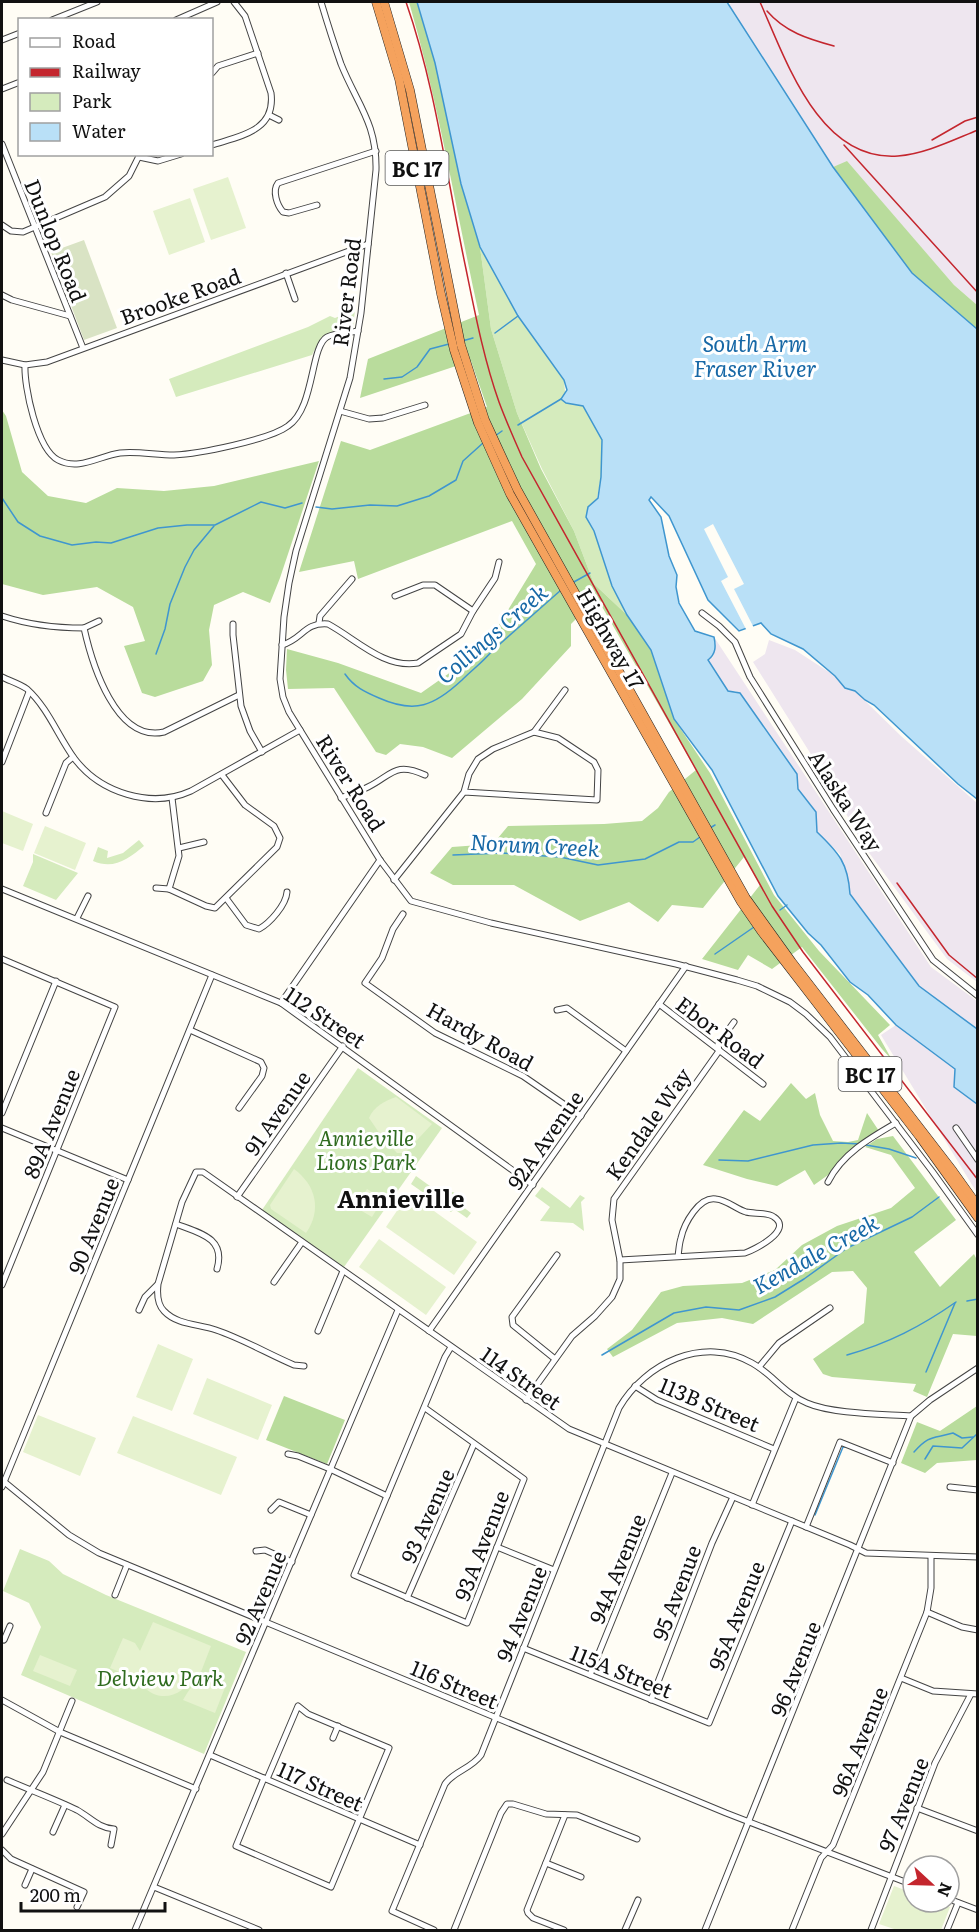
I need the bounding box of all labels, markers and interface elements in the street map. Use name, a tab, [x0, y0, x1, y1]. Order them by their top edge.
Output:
legend	[18, 18, 213, 156]
text: Road	[72, 27, 116, 54]
text: Railway	[72, 57, 141, 84]
text: Park	[72, 87, 113, 114]
text: Water	[72, 117, 126, 144]
road number: BC 17	[386, 151, 448, 185]
street label: Dunlop Road	[18, 174, 96, 306]
street label: River Road	[323, 236, 367, 348]
street label: Brooke Road	[115, 259, 245, 331]
water label: South Arm Fraser River	[693, 326, 817, 384]
water label: Collings Creek	[428, 575, 554, 691]
street label: Highway 17	[571, 582, 654, 695]
street label: River Road	[310, 727, 394, 837]
street label: Alaska Way	[802, 743, 892, 858]
water label: Norum Creek	[469, 824, 601, 864]
street label: 112 Street	[279, 977, 373, 1055]
street label: Ebor Road	[671, 988, 772, 1074]
street label: Hardy Road	[422, 993, 540, 1077]
road number: BC 17	[838, 1057, 902, 1091]
street label: Kendale Way	[597, 1060, 698, 1185]
street label: 89A Avenue	[14, 1063, 86, 1183]
street label: 91 Avenue	[235, 1063, 317, 1161]
street label: 92A Avenue	[498, 1083, 590, 1195]
park label: Annieville Lions Park	[316, 1121, 416, 1176]
street label: 90 Avenue	[59, 1172, 125, 1278]
district label: Annieville	[337, 1180, 465, 1215]
water label: Kendale Creek	[746, 1205, 884, 1301]
street label: 114 Street	[475, 1338, 569, 1416]
street label: 113B Street	[655, 1368, 766, 1438]
street label: 93 Avenue	[391, 1463, 461, 1567]
street label: 93A Avenue	[445, 1485, 515, 1605]
street label: 94A Avenue	[580, 1508, 652, 1628]
street label: 95 Avenue	[643, 1540, 707, 1644]
street label: 92 Avenue	[225, 1545, 293, 1649]
street label: 95A Avenue	[699, 1556, 771, 1674]
street label: 94 Avenue	[487, 1561, 553, 1665]
street label: 96 Avenue	[761, 1616, 827, 1720]
street label: 115A Street	[566, 1635, 678, 1705]
street label: 116 Street	[406, 1651, 504, 1716]
park label: Delview Park	[96, 1661, 224, 1692]
street label: 96A Avenue	[822, 1682, 894, 1800]
street label: 117 Street	[273, 1752, 370, 1818]
street label: 97 Avenue	[869, 1752, 935, 1856]
north arrow	[901, 1854, 961, 1914]
scale bar	[21, 1875, 165, 1913]
text: N	[932, 1879, 959, 1901]
text: 200 m	[30, 1881, 81, 1908]

